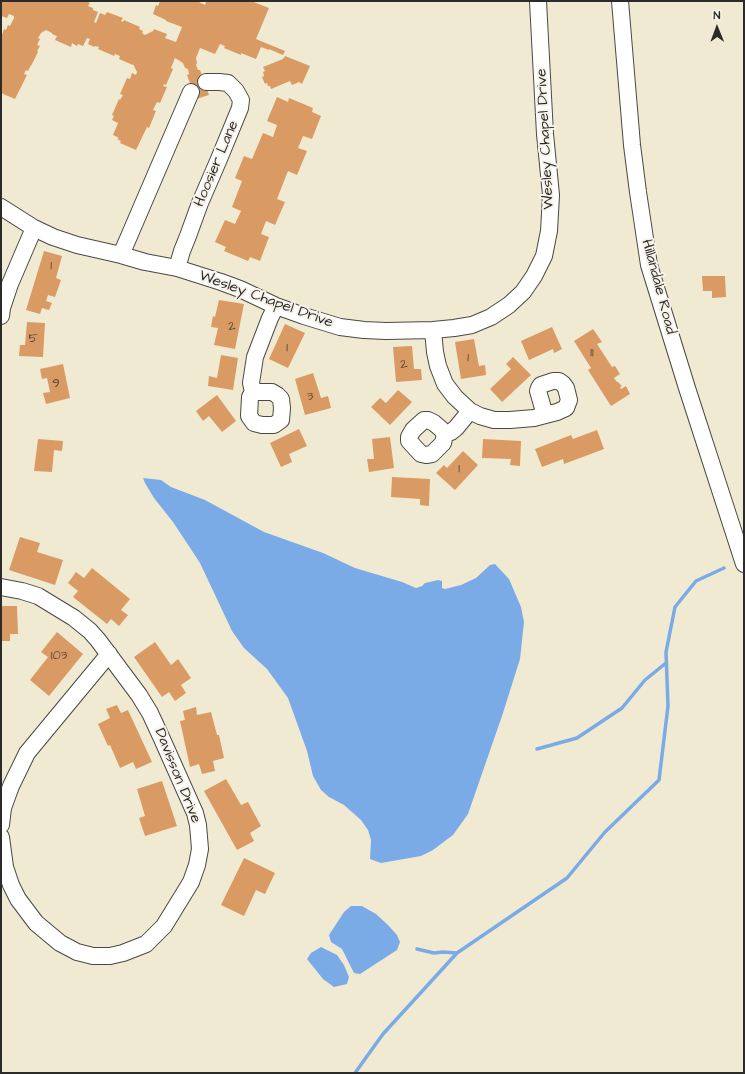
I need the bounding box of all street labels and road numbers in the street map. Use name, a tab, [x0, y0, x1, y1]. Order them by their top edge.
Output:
street label: Wesley Chapel Drive	[533, 68, 559, 210]
street label: Hoosier Lane	[191, 118, 243, 210]
street label: Hillandale Road	[637, 238, 679, 336]
street label: Wesley Chapel Drive	[197, 267, 335, 333]
street label: Davisson Drive	[150, 726, 204, 826]

